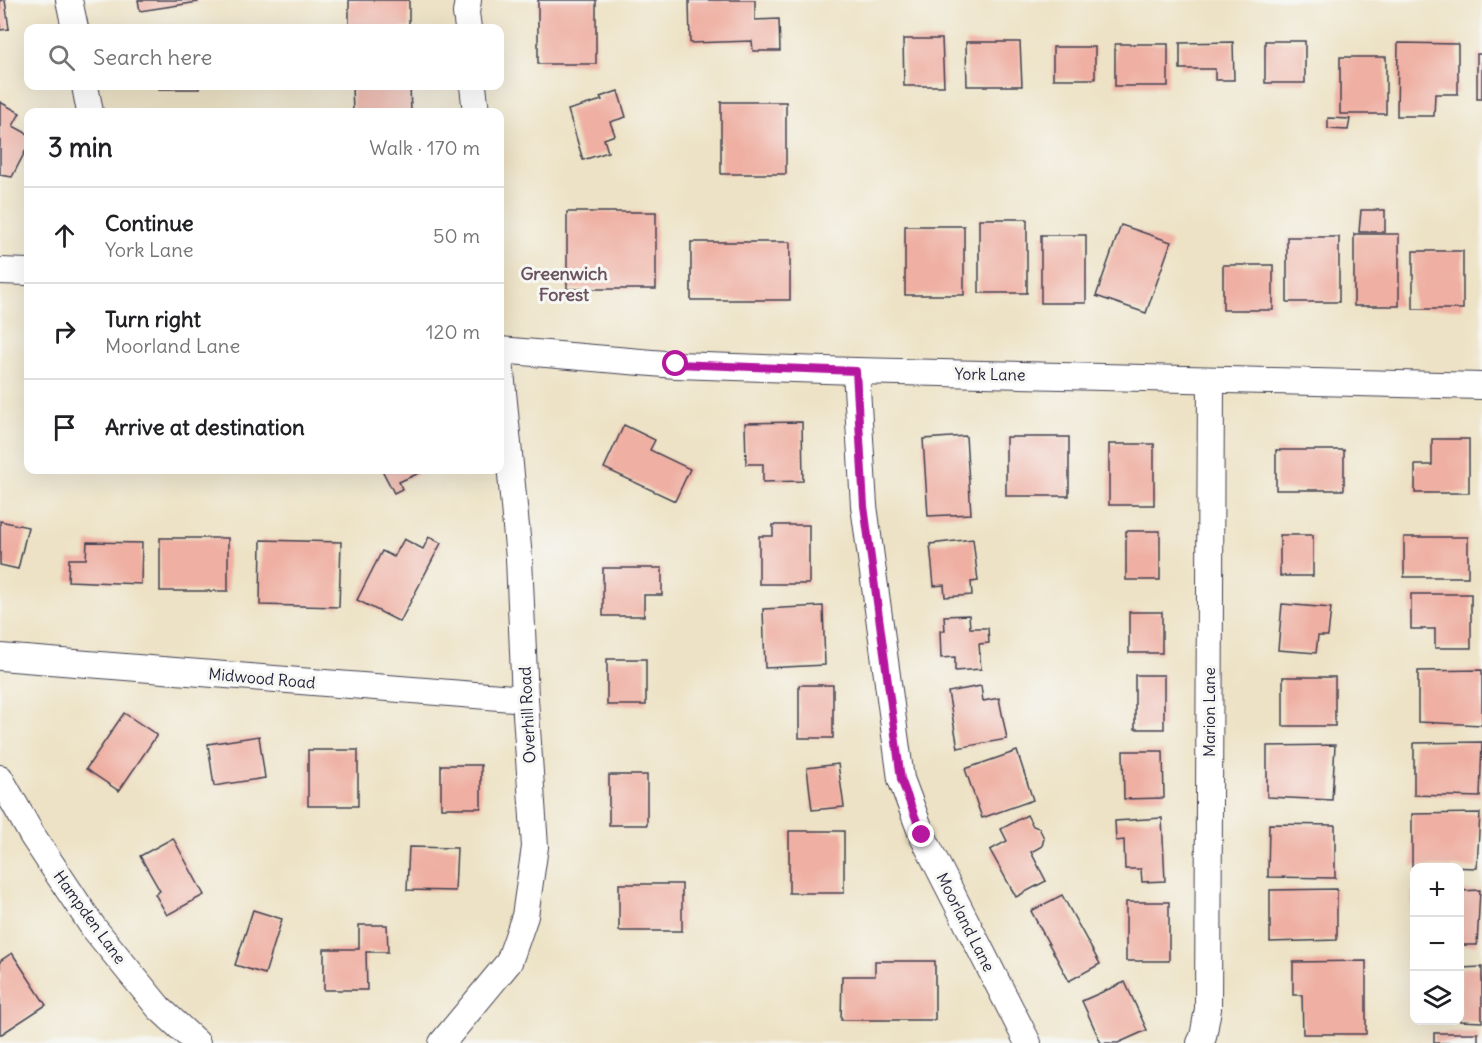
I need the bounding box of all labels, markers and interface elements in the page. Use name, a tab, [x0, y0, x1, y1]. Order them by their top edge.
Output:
search box	[24, 24, 504, 90]
icon: search	[45, 41, 78, 74]
text: Search here	[93, 43, 212, 71]
text: 3 min	[48, 131, 113, 164]
text: Walk · 170 m	[369, 135, 480, 160]
text: Continue	[105, 209, 194, 237]
icon: ahead	[48, 219, 81, 252]
text: 50 m	[433, 223, 480, 248]
text: York Lane	[105, 237, 194, 262]
district label: Greenwich Forest	[520, 262, 608, 306]
text: Turn right	[105, 305, 201, 333]
icon: right	[48, 315, 81, 348]
text: 120 m	[426, 319, 480, 344]
text: Moorland Lane	[105, 333, 240, 358]
route start	[662, 350, 688, 376]
street label: York Lane	[954, 363, 1026, 385]
icon: arrive	[48, 411, 81, 444]
text: Arrive at destination	[105, 413, 305, 441]
street label: Midwood Road	[208, 663, 316, 693]
street label: Overhill Road	[514, 666, 540, 764]
street label: Marion Lane	[1199, 667, 1219, 757]
route end	[908, 821, 934, 847]
map controls	[1410, 863, 1464, 1025]
button: +	[1410, 863, 1464, 917]
street label: Hampden Lane	[49, 866, 131, 968]
street label: Moorland Lane	[933, 869, 999, 975]
button: −	[1410, 917, 1464, 971]
button: layers	[1410, 971, 1464, 1025]

